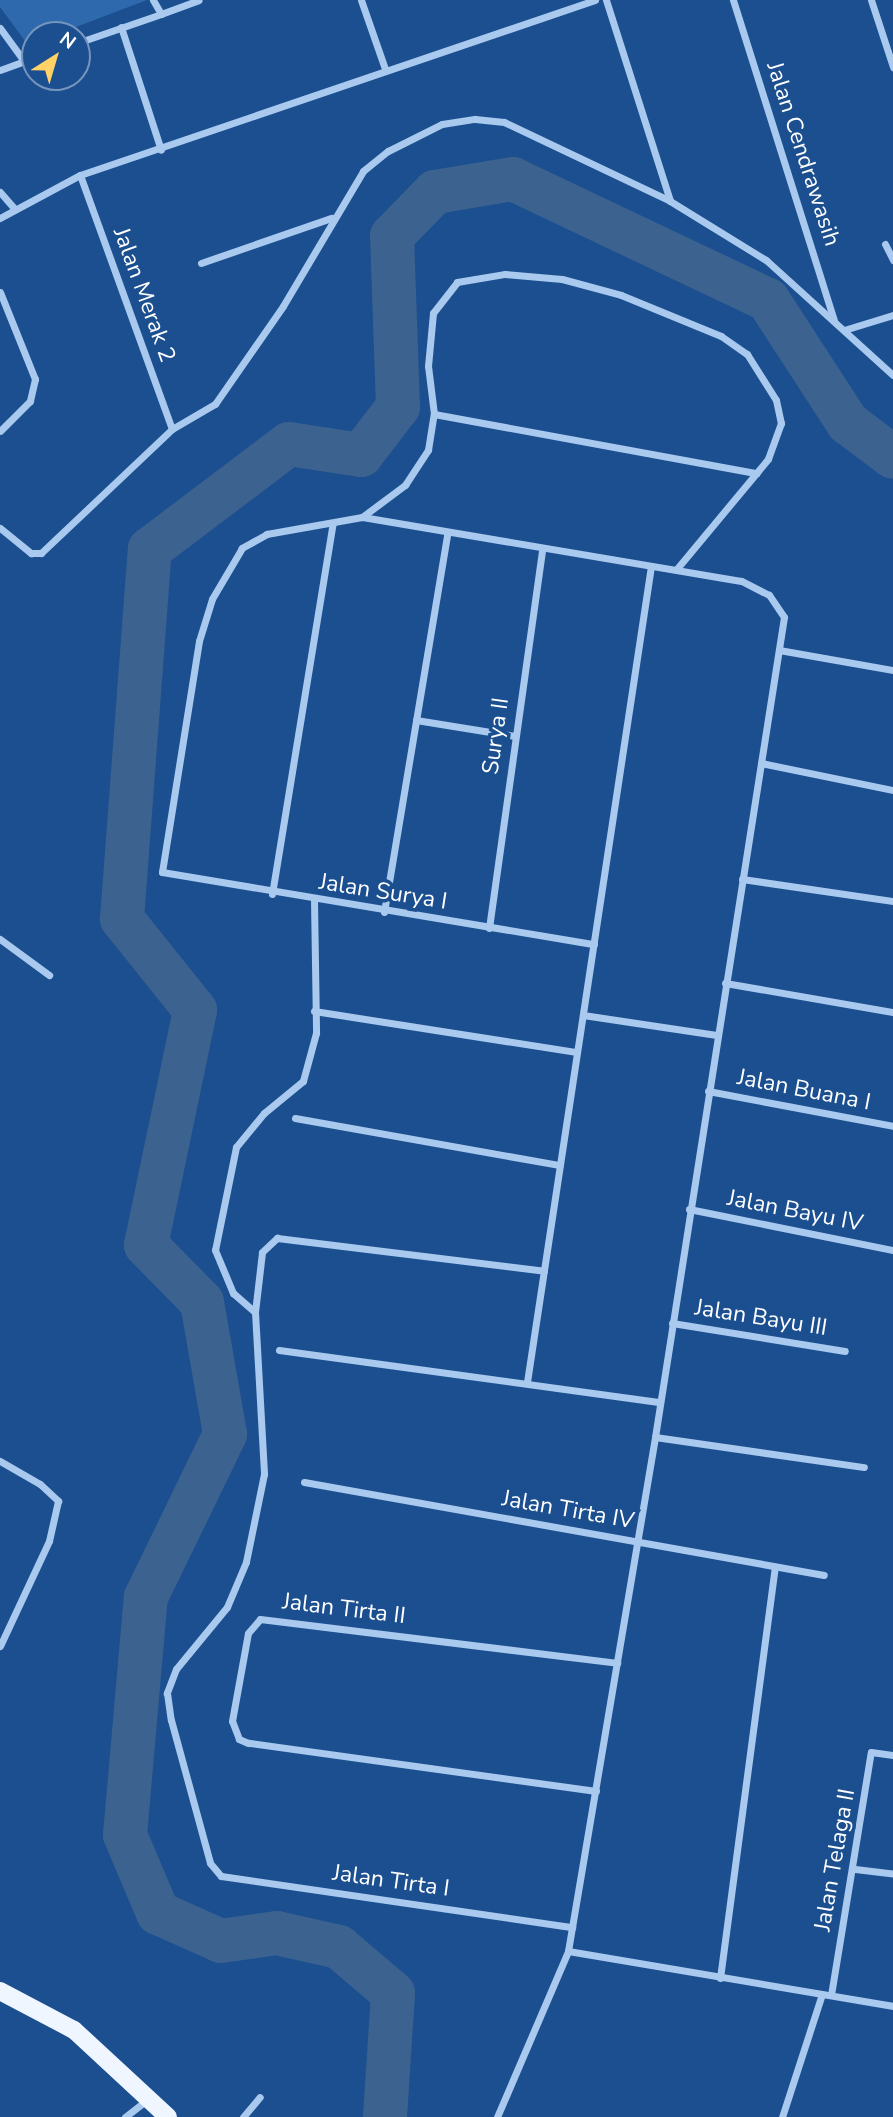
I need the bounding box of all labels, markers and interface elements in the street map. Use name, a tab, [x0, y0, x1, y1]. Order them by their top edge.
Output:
north arrow	[21, 21, 91, 91]
text: N	[54, 26, 81, 55]
street label: Jalan Cendrawasih	[760, 58, 846, 250]
street label: Jalan Merak 2	[107, 224, 181, 366]
street label: Surya II	[477, 696, 515, 776]
street label: Jalan Surya I	[317, 868, 449, 916]
street label: Jalan Buana I	[735, 1064, 873, 1116]
street label: Jalan Bayu IV	[725, 1184, 865, 1238]
street label: Jalan Bayu III	[693, 1294, 829, 1342]
street label: Jalan Tirta IV	[500, 1485, 636, 1535]
street label: Jalan Tirta II	[281, 1588, 407, 1630]
street label: Jalan Telaga II	[809, 1787, 861, 1933]
street label: Jalan Tirta I	[331, 1859, 451, 1903]

